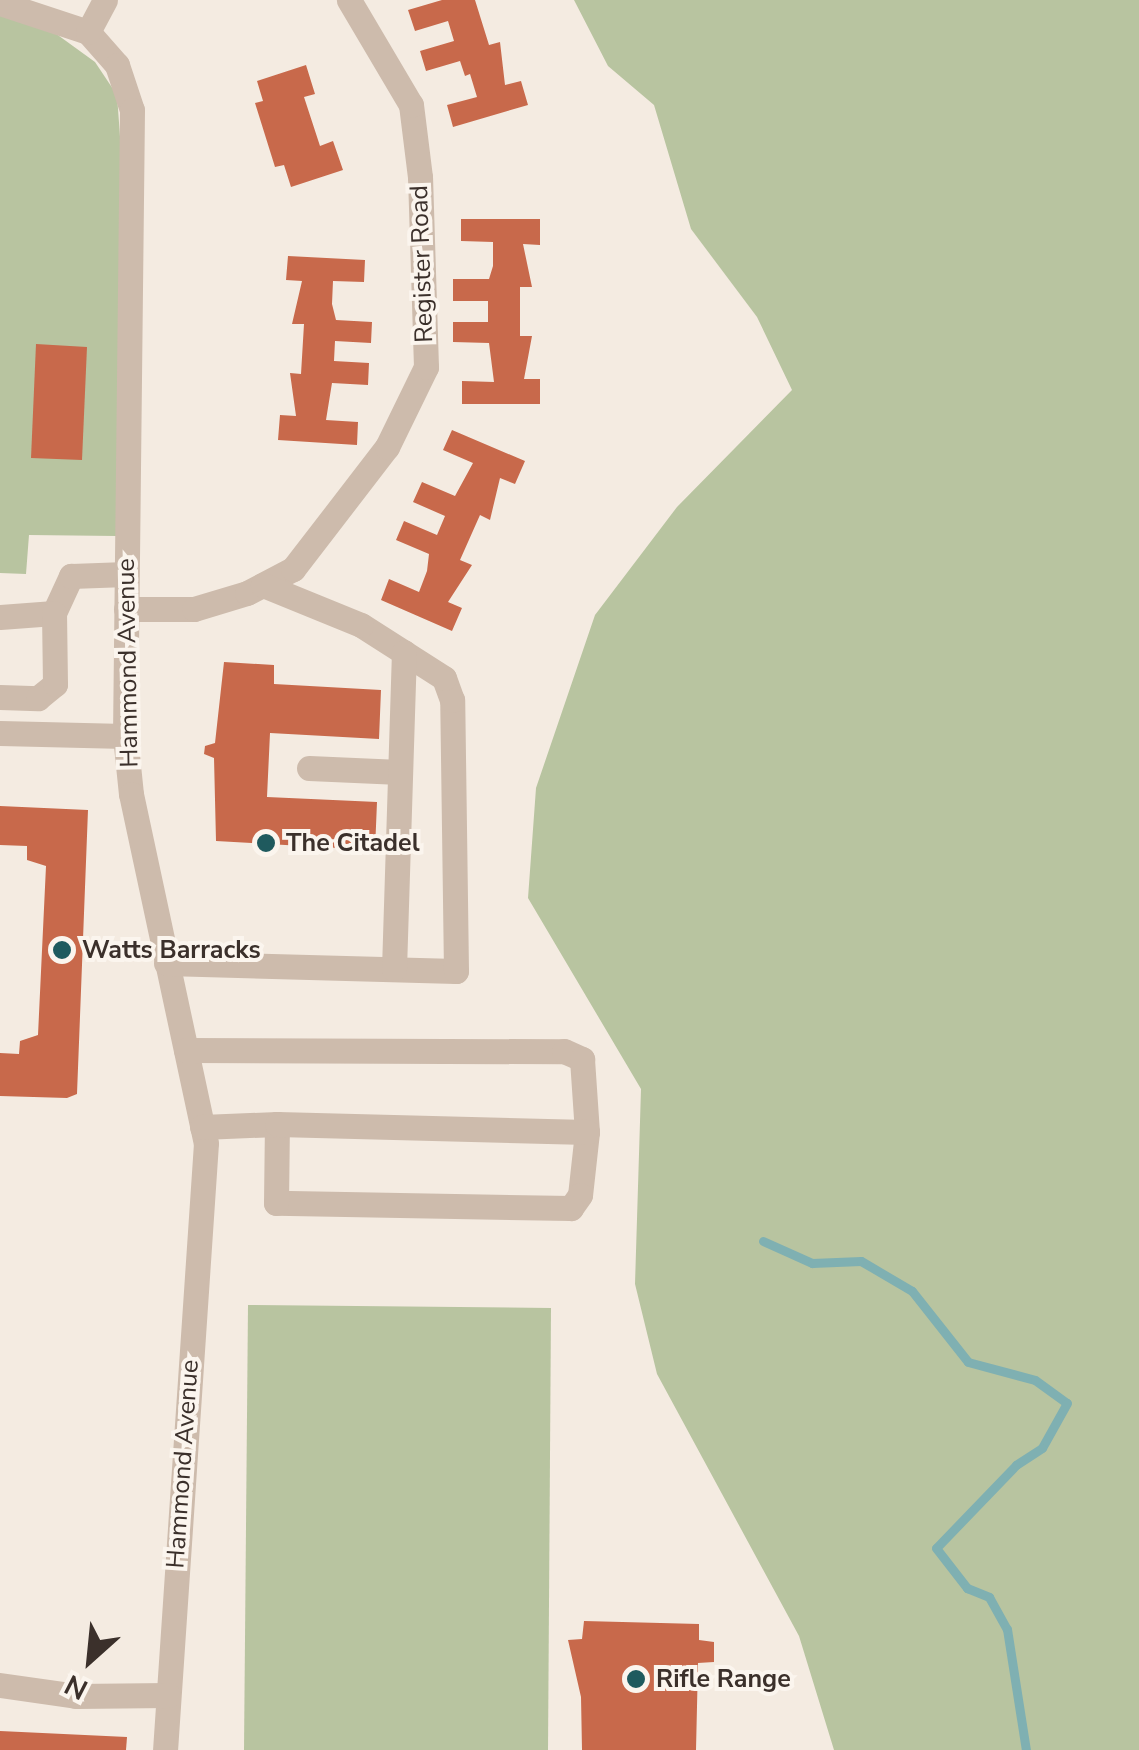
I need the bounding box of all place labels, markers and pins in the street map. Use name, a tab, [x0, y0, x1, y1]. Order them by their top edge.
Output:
place label: The Citadel	[286, 828, 420, 858]
marker: The Citadel	[255, 832, 277, 854]
place label: Watts Barracks	[82, 935, 261, 965]
marker: Watts Barracks	[51, 939, 73, 961]
place label: Rifle Range	[656, 1664, 791, 1694]
marker: Rifle Range	[625, 1668, 647, 1690]

